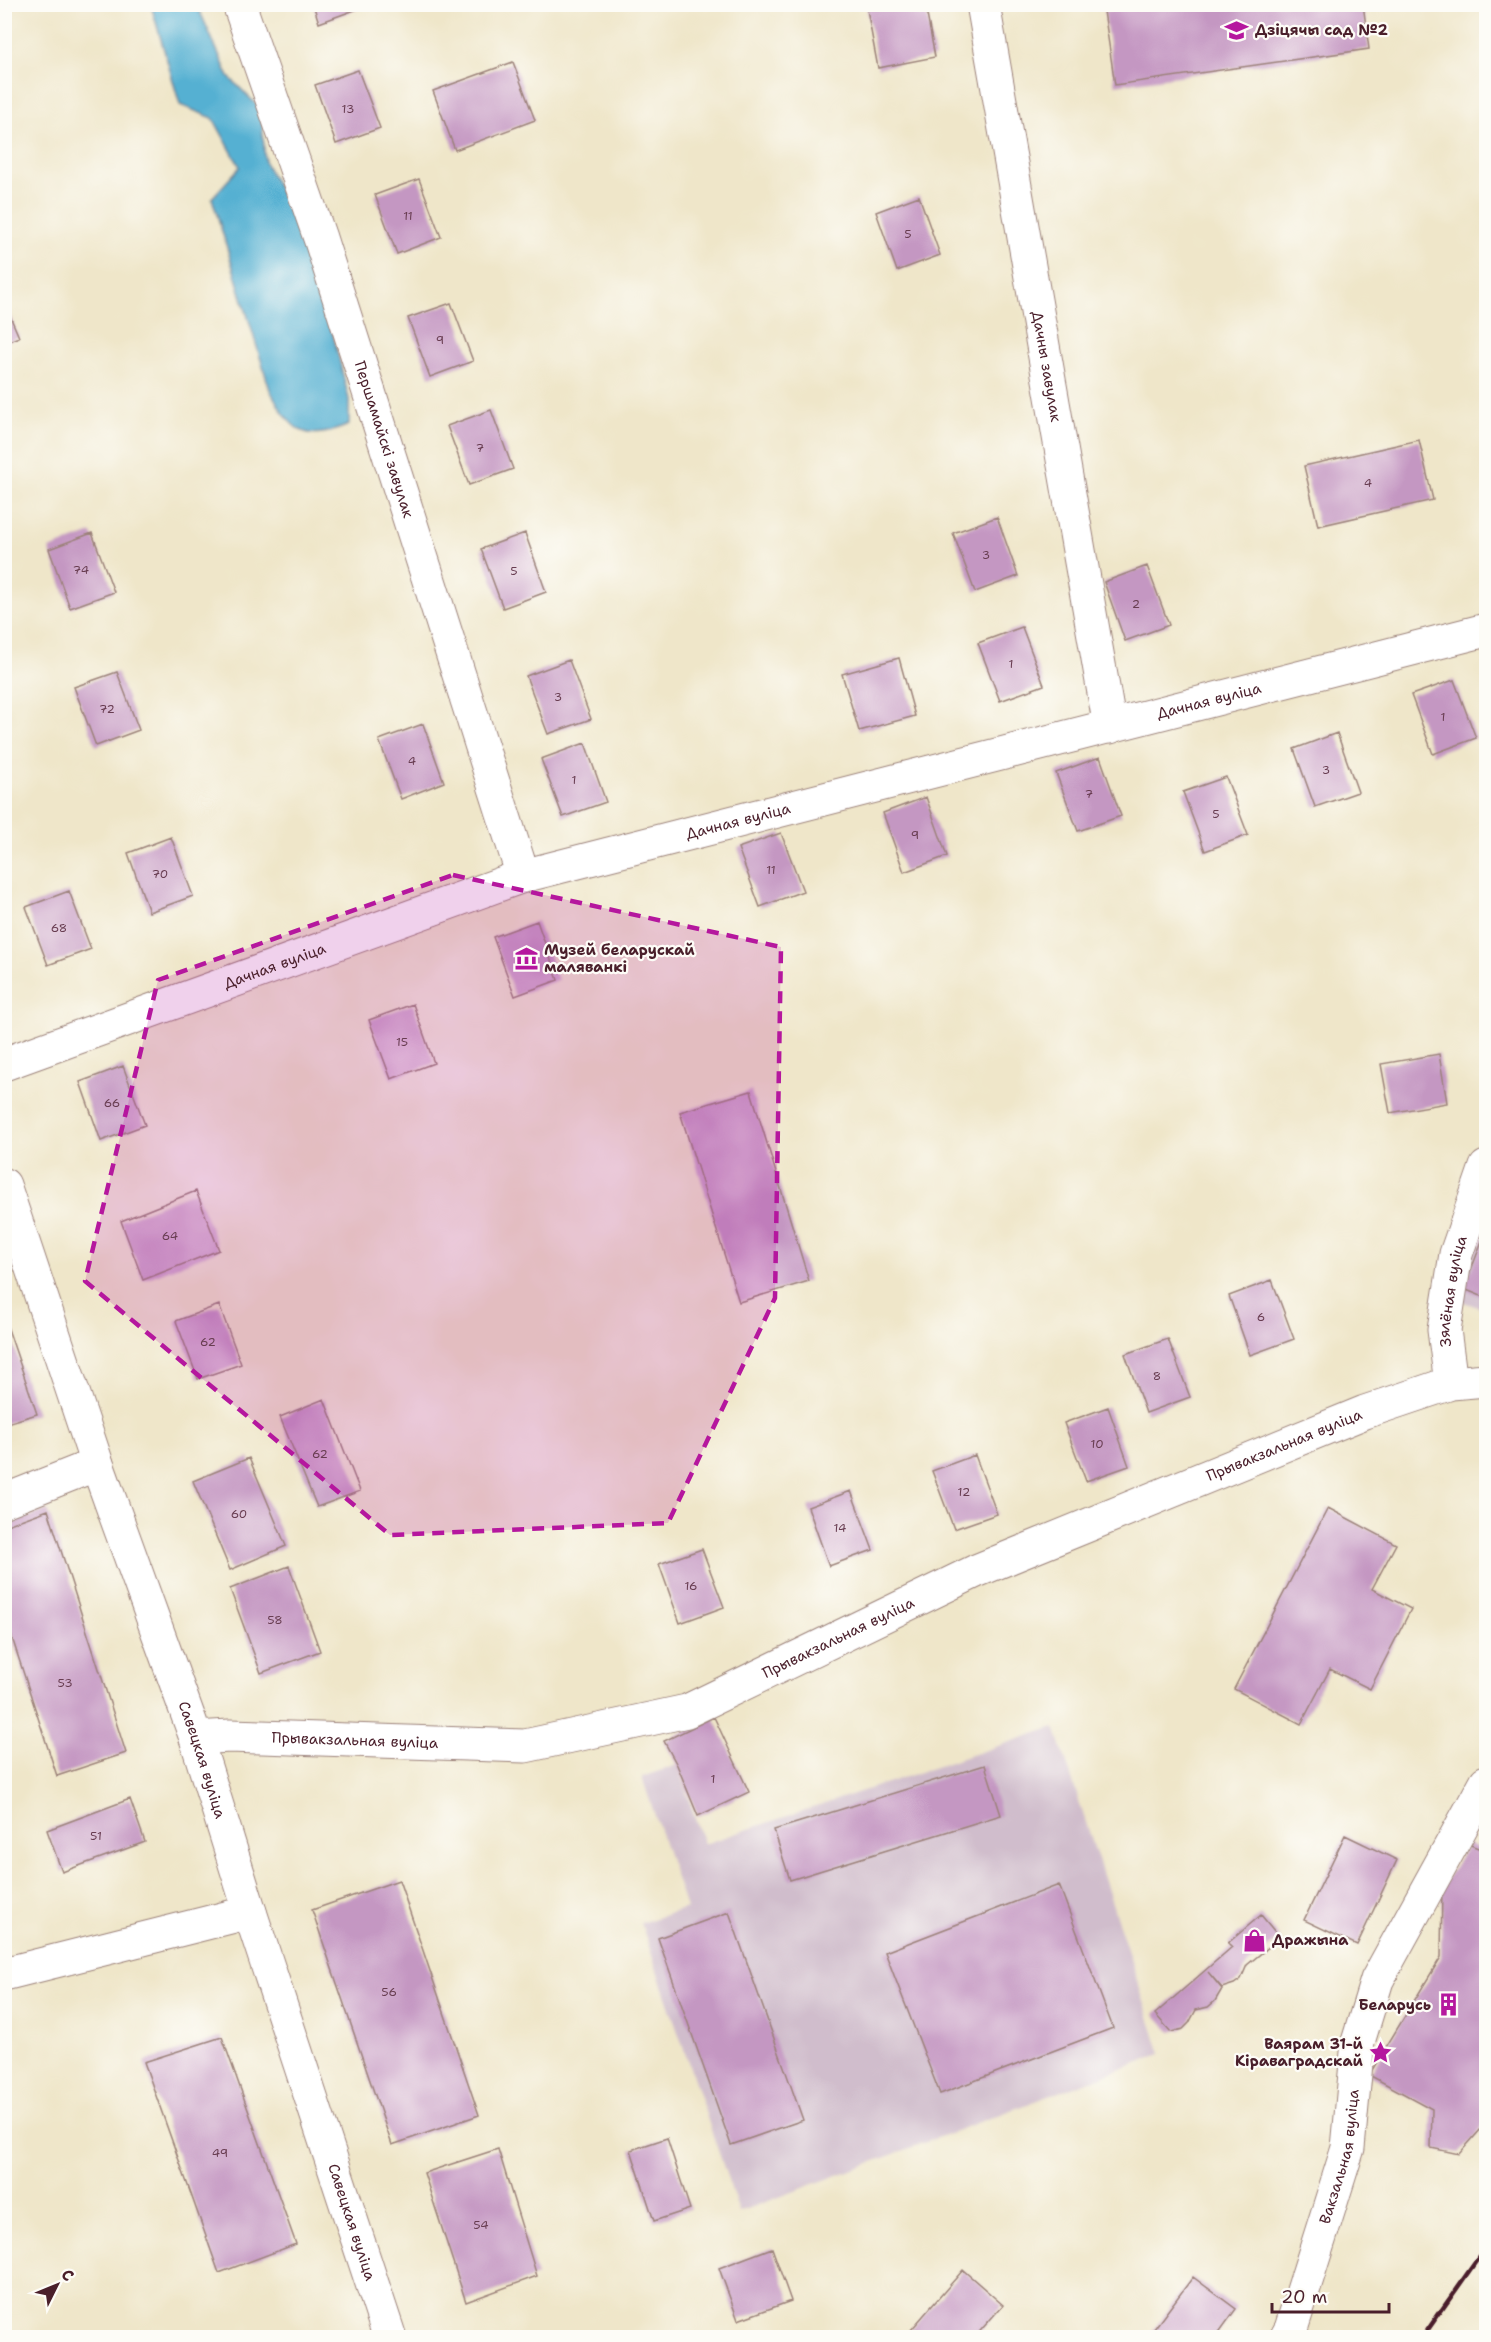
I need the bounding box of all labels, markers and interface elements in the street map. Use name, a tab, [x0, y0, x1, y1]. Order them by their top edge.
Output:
school or university icon: Дзіцячы сад №2	[1224, 17, 1250, 43]
place label: Дзіцячы сад №2	[1255, 20, 1388, 40]
house number: 13	[342, 101, 354, 117]
house number: 11	[403, 208, 413, 224]
house number: 5	[904, 226, 912, 242]
street label: Дачны завулак	[1027, 309, 1066, 423]
house number: 9	[436, 332, 444, 348]
street label: Першамайскі завулак	[350, 358, 418, 520]
house number: 7	[476, 440, 484, 456]
house number: 4	[1364, 475, 1372, 491]
house number: 3	[982, 547, 990, 563]
house number: 74	[73, 562, 89, 578]
house number: 5	[510, 563, 518, 579]
house number: 2	[1132, 596, 1140, 612]
house number: 1	[1008, 656, 1014, 672]
street label: Дачная вуліца	[1155, 678, 1264, 724]
house number: 3	[554, 689, 562, 705]
house number: 72	[99, 701, 115, 717]
house number: 1	[1440, 709, 1446, 725]
house number: 4	[408, 753, 416, 769]
house number: 3	[1322, 762, 1330, 778]
house number: 1	[571, 772, 577, 788]
house number: 7	[1085, 786, 1093, 802]
street label: Дачная вуліца	[684, 798, 793, 844]
house number: 5	[1212, 806, 1220, 822]
house number: 9	[911, 827, 919, 843]
house number: 11	[766, 862, 776, 878]
house number: 70	[152, 866, 168, 882]
house number: 68	[51, 920, 67, 936]
street label: Дачная вуліца	[221, 938, 329, 994]
place label: Музей беларускай маляванкі	[544, 940, 695, 977]
museum icon: Музей беларускай маляванкі	[513, 946, 539, 972]
house number: 15	[396, 1034, 408, 1050]
house number: 66	[104, 1095, 120, 1111]
house number: 64	[162, 1228, 178, 1244]
street label: Зялёная вуліца	[1434, 1232, 1472, 1348]
house number: 6	[1257, 1309, 1265, 1325]
house number: 62	[200, 1334, 216, 1350]
house number: 8	[1153, 1368, 1161, 1384]
street label: Прывакзальная вуліца	[1203, 1404, 1366, 1486]
house number: 10	[1090, 1436, 1104, 1452]
house number: 62	[312, 1446, 328, 1462]
house number: 12	[958, 1484, 970, 1500]
house number: 60	[231, 1506, 247, 1522]
house number: 14	[834, 1520, 846, 1536]
house number: 16	[684, 1578, 698, 1594]
street label: Прывакзальная вуліца	[759, 1592, 918, 1683]
house number: 58	[267, 1612, 283, 1628]
house number: 53	[57, 1675, 73, 1691]
street label: Савецкая вуліца	[174, 1698, 231, 1821]
street label: Прывакзальная вуліца	[271, 1727, 439, 1753]
house number: 1	[710, 1771, 716, 1787]
house number: 51	[90, 1828, 102, 1844]
shop icon: Дражына	[1241, 1927, 1267, 1953]
place label: Дражына	[1272, 1930, 1349, 1950]
house number: 56	[381, 1984, 397, 2000]
building icon: Беларусь	[1436, 1992, 1462, 2018]
place label: Беларусь	[1358, 1995, 1431, 2015]
place label: Ваярам 31-й Кіраваградскай	[1235, 2034, 1364, 2071]
place icon: Ваярам 31-й Кіраваградскай	[1368, 2040, 1394, 2066]
street label: Вакзальная вуліца	[1315, 2088, 1364, 2226]
house number: 49	[212, 2145, 228, 2161]
street label: Савецкая вуліца	[323, 2161, 381, 2284]
house number: 54	[473, 2217, 489, 2233]
north arrow	[27, 2255, 87, 2315]
text: С	[57, 2264, 79, 2286]
scale bar	[1272, 2276, 1389, 2314]
text: 20 m	[1281, 2285, 1327, 2309]

